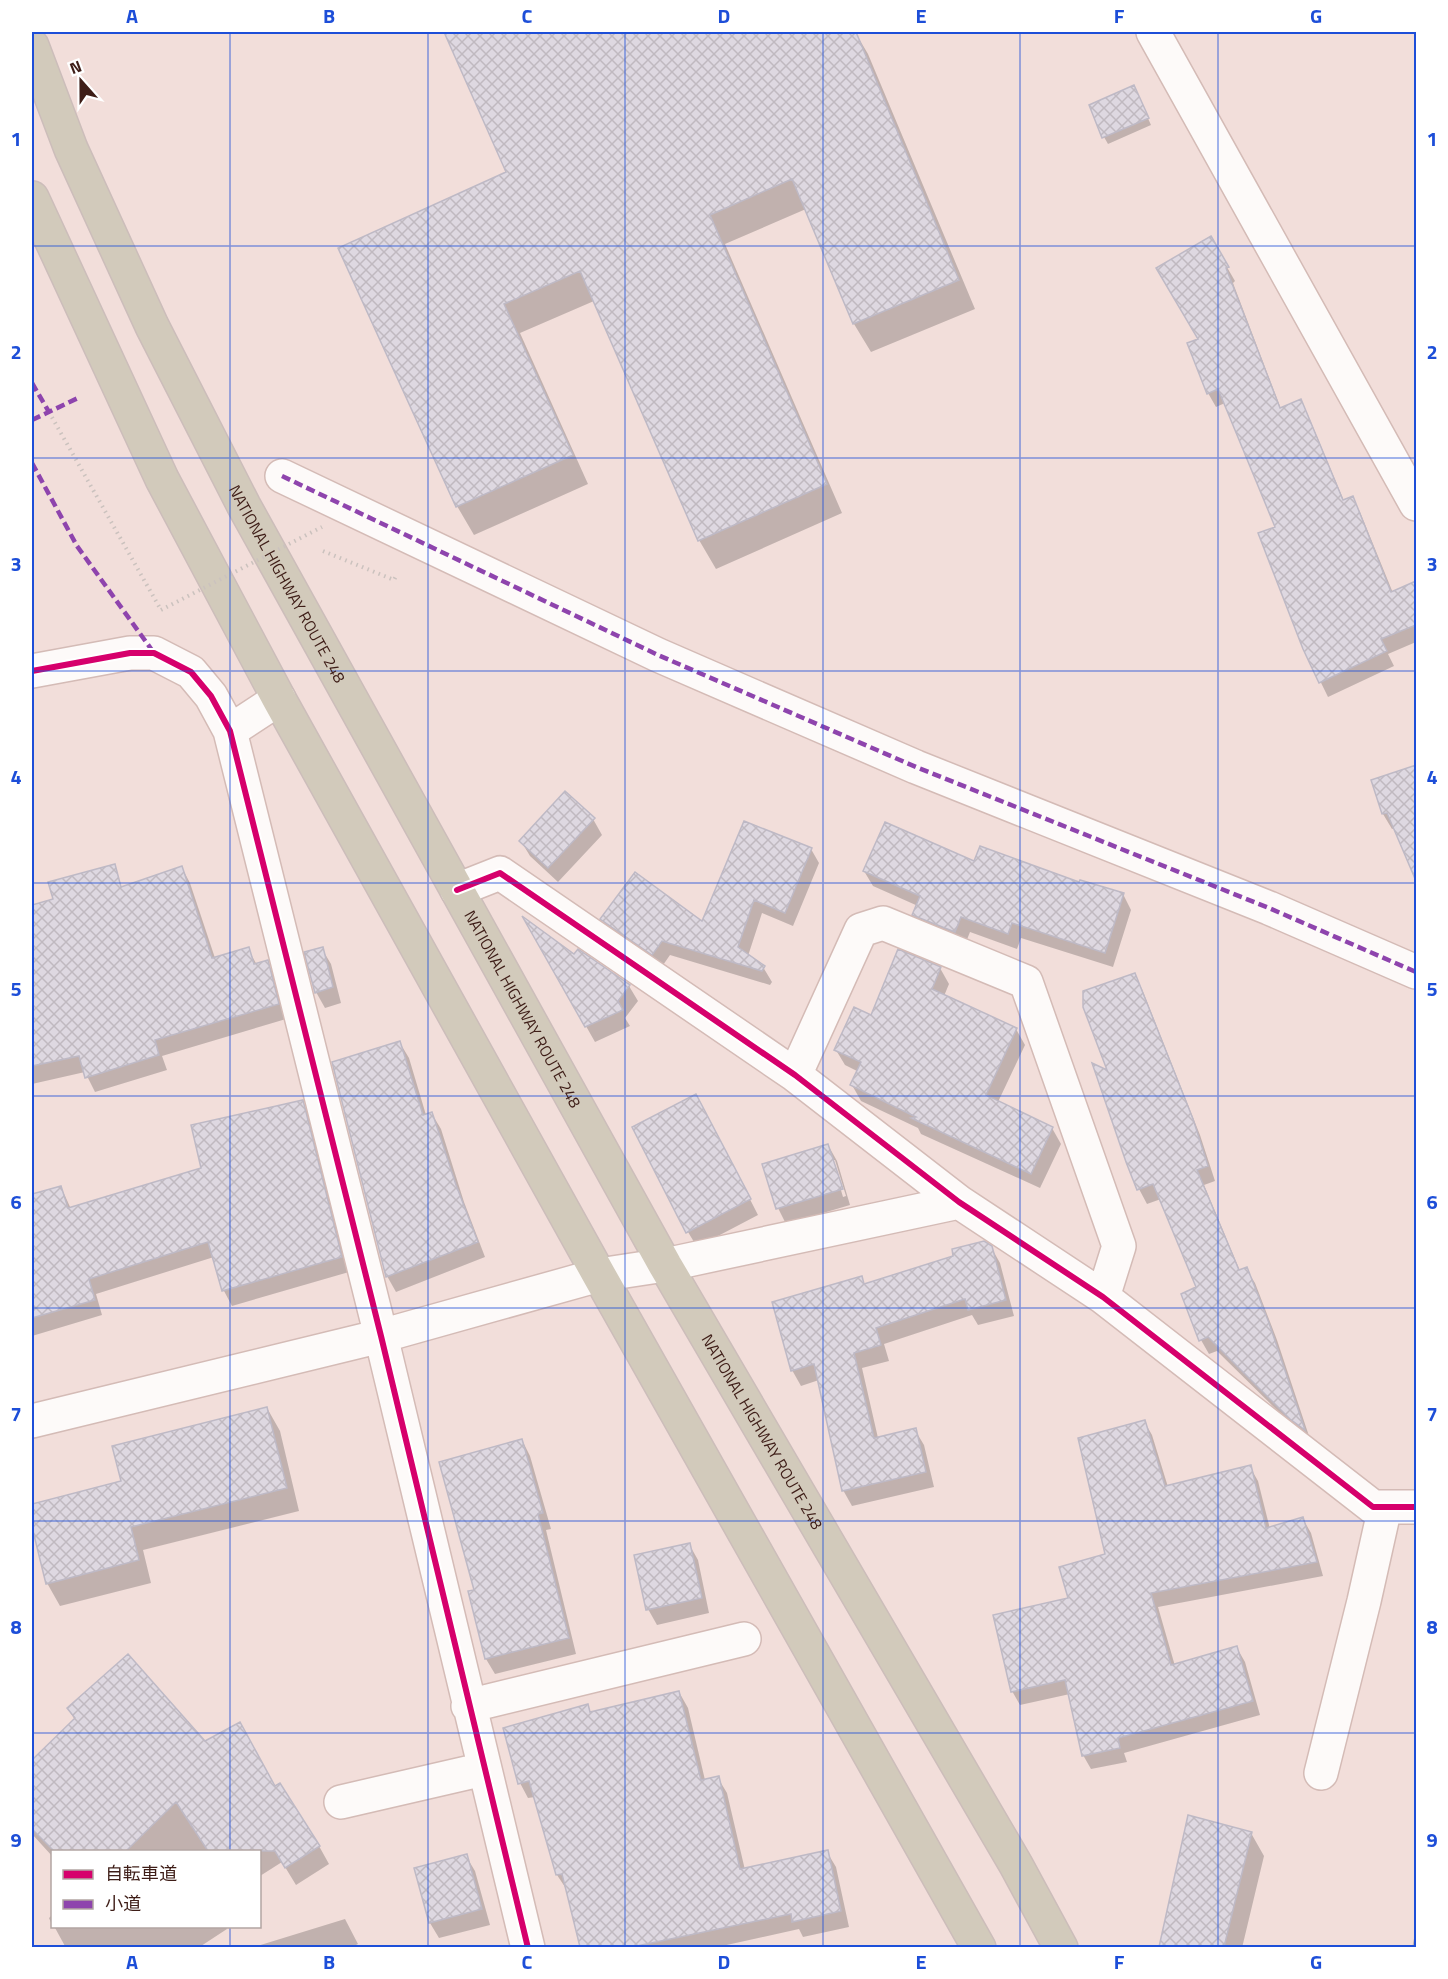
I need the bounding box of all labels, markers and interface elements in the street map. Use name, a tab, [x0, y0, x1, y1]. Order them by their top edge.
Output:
text: A	[126, 0, 138, 31]
text: B	[323, 0, 335, 31]
text: C	[522, 0, 533, 31]
text: D	[718, 0, 730, 31]
text: E	[915, 0, 927, 31]
text: F	[1114, 0, 1125, 31]
text: G	[1310, 0, 1322, 31]
north arrow	[51, 51, 111, 111]
text: N	[66, 54, 85, 80]
text: 1	[10, 123, 22, 154]
text: 1	[1426, 123, 1438, 154]
text: 2	[10, 336, 22, 367]
text: 2	[1426, 336, 1438, 367]
street label: NATIONAL HIGHWAY ROUTE 248	[223, 481, 352, 687]
text: 3	[10, 548, 22, 579]
text: 3	[1426, 548, 1438, 579]
text: 4	[10, 761, 22, 792]
text: 4	[1426, 761, 1438, 792]
street label: NATIONAL HIGHWAY ROUTE 248	[458, 906, 587, 1112]
text: 5	[10, 973, 22, 1004]
text: 5	[1426, 973, 1438, 1004]
text: 6	[10, 1186, 22, 1217]
text: 6	[1426, 1186, 1438, 1217]
street label: NATIONAL HIGHWAY ROUTE 248	[696, 1329, 829, 1534]
text: 7	[10, 1398, 22, 1429]
text: 7	[1426, 1398, 1438, 1429]
text: 8	[10, 1611, 22, 1642]
text: 8	[1426, 1611, 1438, 1642]
text: 9	[10, 1824, 22, 1855]
text: 9	[1426, 1824, 1438, 1855]
legend	[51, 1850, 261, 1928]
text: 自転車道	[105, 1860, 177, 1887]
text: 小道	[105, 1890, 141, 1917]
text: A	[126, 1946, 138, 1977]
text: B	[323, 1946, 335, 1977]
text: C	[522, 1946, 533, 1977]
text: D	[718, 1946, 730, 1977]
text: E	[915, 1946, 927, 1977]
text: F	[1114, 1946, 1125, 1977]
text: G	[1310, 1946, 1322, 1977]

